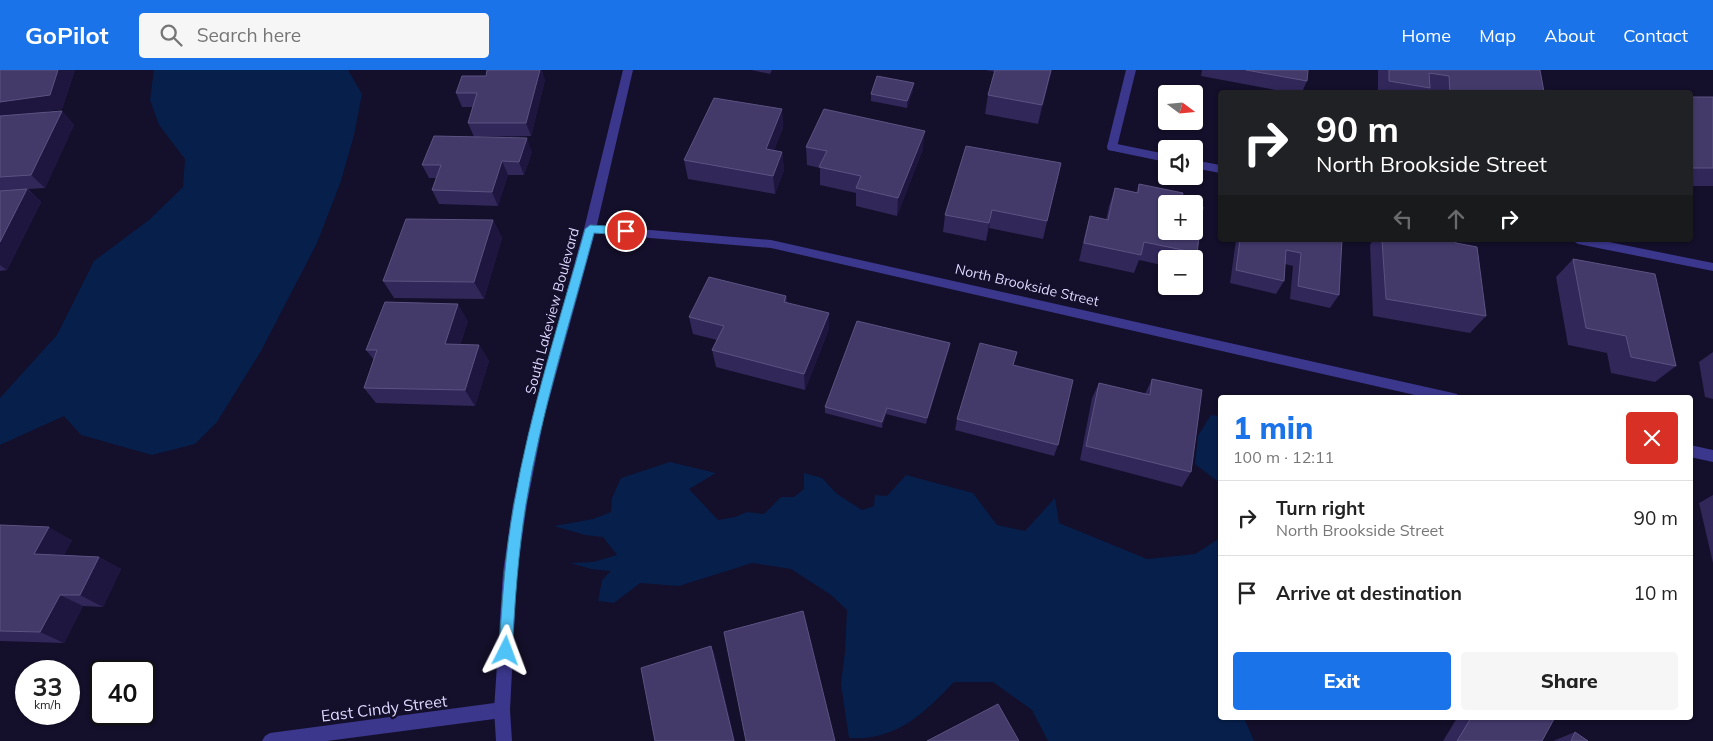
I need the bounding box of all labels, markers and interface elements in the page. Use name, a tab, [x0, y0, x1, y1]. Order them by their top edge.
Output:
search box	[139, 13, 489, 58]
text: GoPilot	[25, 20, 109, 50]
icon: search	[157, 21, 185, 49]
text: Search here	[197, 23, 301, 47]
text: Home	[1401, 24, 1451, 47]
text: Map	[1479, 24, 1516, 47]
text: About	[1544, 24, 1595, 47]
text: Contact	[1623, 24, 1688, 47]
north arrow	[1158, 85, 1202, 130]
map controls	[1158, 85, 1203, 295]
text: 90 m	[1316, 107, 1399, 151]
icon: right	[1233, 110, 1298, 175]
button: sound	[1158, 140, 1203, 185]
text: North Brookside Street	[1316, 150, 1547, 178]
button: +	[1158, 195, 1203, 240]
icon: left	[1389, 205, 1417, 233]
icon: ahead	[1442, 205, 1470, 233]
icon: right	[1495, 205, 1523, 233]
pin	[605, 210, 647, 252]
icon: arrive	[612, 217, 640, 245]
street label: South Lakeview Boulevard	[521, 226, 583, 396]
button: −	[1158, 250, 1203, 295]
street label: North Brookside Street	[953, 260, 1101, 310]
text: 1 min	[1233, 409, 1313, 447]
button: close	[1626, 412, 1678, 464]
text: 100 m · 12:11	[1233, 447, 1334, 467]
text: Turn right	[1276, 496, 1365, 520]
icon: right	[1233, 504, 1261, 532]
text: 90 m	[1634, 506, 1678, 530]
text: North Brookside Street	[1276, 520, 1444, 540]
icon: arrive	[1233, 579, 1261, 607]
text: Arrive at destination	[1276, 581, 1462, 605]
text: 10 m	[1634, 581, 1678, 605]
position arrow	[479, 624, 531, 676]
button: Exit	[1233, 652, 1451, 710]
button: Share	[1461, 652, 1678, 710]
speed limit sign: 40	[90, 660, 155, 725]
text: 33	[32, 671, 63, 702]
street label: East Cindy Street	[320, 690, 449, 726]
text: km/h	[34, 697, 61, 712]

